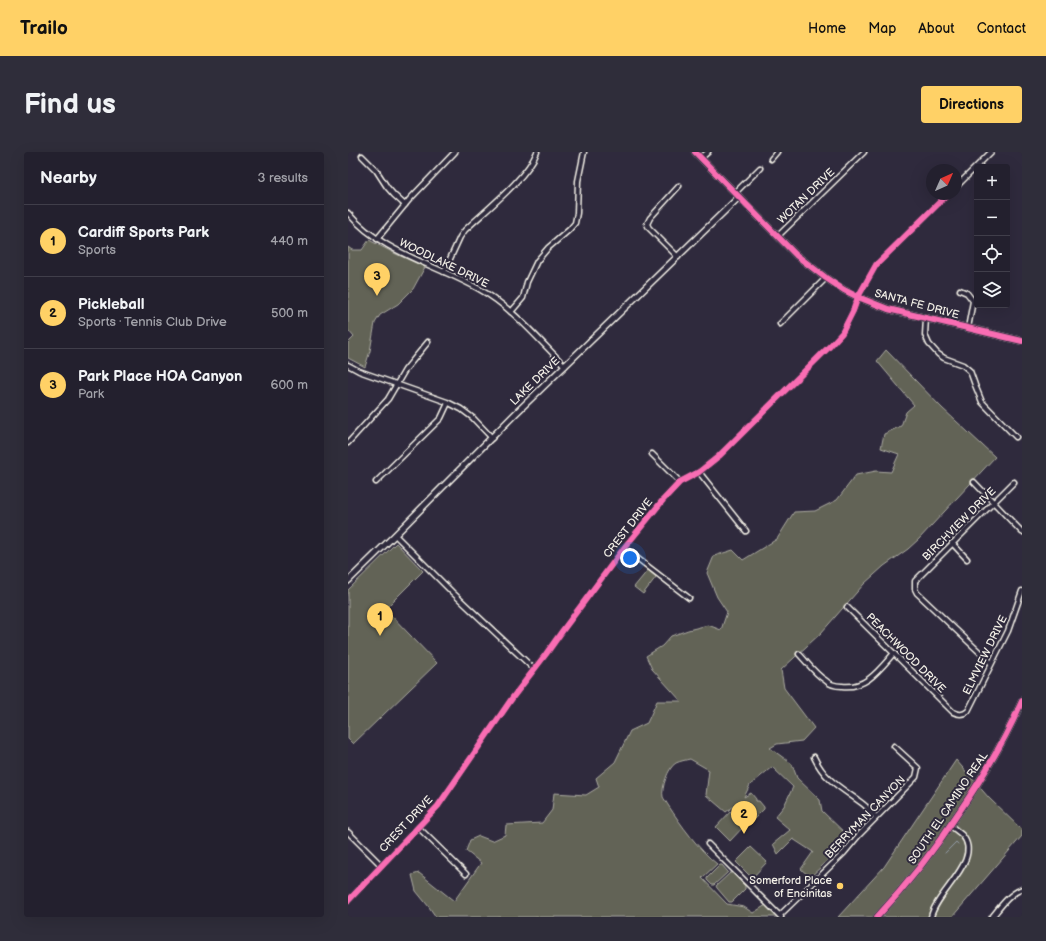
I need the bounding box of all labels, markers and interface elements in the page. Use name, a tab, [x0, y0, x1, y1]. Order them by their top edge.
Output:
text: Trailo	[20, 17, 68, 40]
text: Home	[808, 20, 846, 37]
text: Map	[868, 20, 896, 37]
text: About	[918, 20, 955, 37]
text: Contact	[977, 20, 1026, 37]
button: Directions	[921, 86, 1022, 123]
text: Find us	[24, 88, 116, 121]
north arrow	[926, 164, 962, 200]
map controls	[974, 164, 1010, 308]
button: +	[974, 164, 1010, 200]
street label: WOTAN DRIVE	[775, 166, 837, 226]
text: Nearby	[40, 168, 97, 188]
text: 3 results	[257, 170, 308, 186]
button: −	[974, 200, 1010, 236]
text: Cardiff Sports Park	[78, 223, 209, 242]
text: 1	[50, 233, 56, 249]
text: 440 m	[270, 233, 308, 249]
street label: WOODLAKE DRIVE	[397, 236, 491, 290]
button: locate	[974, 236, 1010, 272]
text: Sports	[78, 242, 116, 258]
pin: 3	[364, 263, 390, 296]
button: layers	[974, 272, 1010, 308]
street label: SANTA FE DRIVE	[873, 286, 961, 322]
text: Pickleball	[78, 295, 144, 314]
text: 2	[49, 305, 57, 321]
text: 500 m	[271, 305, 308, 321]
text: Sports · Tennis Club Drive	[78, 314, 227, 330]
street label: LAKE DRIVE	[508, 354, 562, 408]
text: Park Place HOA Canyon	[78, 367, 242, 386]
text: 3	[49, 377, 57, 393]
text: 600 m	[271, 377, 308, 393]
text: Park	[78, 386, 104, 402]
street label: BIRCHVIEW DRIVE	[920, 485, 998, 563]
street label: CREST DRIVE	[601, 496, 655, 560]
your location	[620, 548, 640, 568]
pin: 1	[367, 603, 393, 636]
street label: PEACHWOOD DRIVE	[864, 611, 948, 695]
street label: ELMVIEW DRIVE	[960, 613, 1010, 697]
street label: SOUTH EL CAMINO REAL	[906, 749, 991, 867]
street label: BERRYMAN CANYON	[822, 773, 908, 861]
street label: CREST DRIVE	[377, 793, 435, 855]
pin: 2	[731, 801, 757, 834]
place label: Somerford Place of Encinitas	[749, 874, 833, 900]
marker: Somerford Place of Encinitas	[835, 881, 845, 891]

